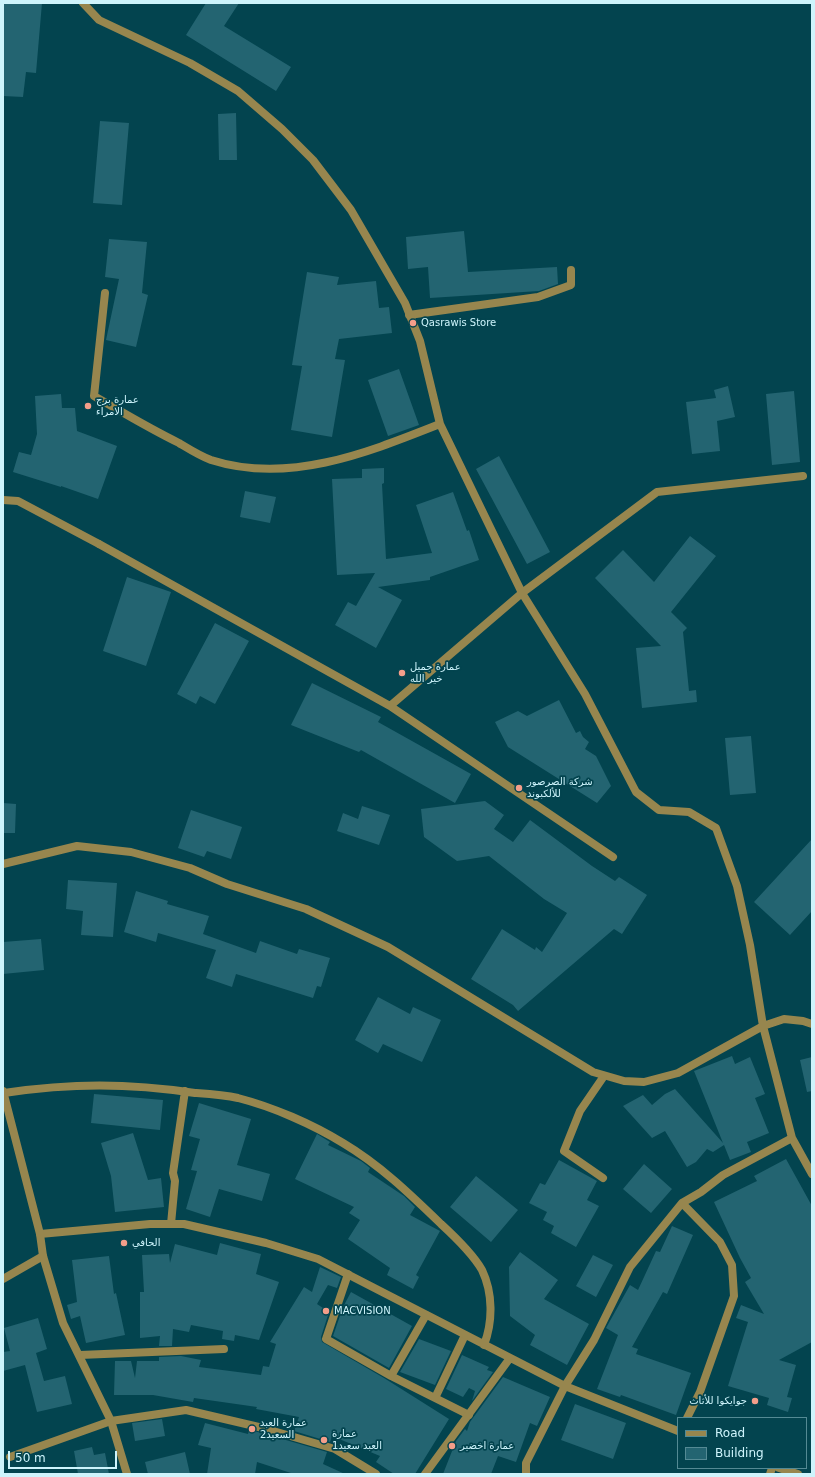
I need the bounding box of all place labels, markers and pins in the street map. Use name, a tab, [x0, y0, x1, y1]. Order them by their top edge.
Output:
place label: Qasrawis Store	[421, 317, 496, 329]
marker: Qasrawis Store	[408, 318, 418, 328]
place label: عمارة برج الامراء	[96, 394, 139, 418]
marker: عمارة برج الامراء	[83, 401, 93, 411]
place label: عمارة جميل خير الله	[410, 661, 461, 684]
marker: عمارة جميل خير الله	[397, 668, 407, 678]
place label: شركة الصرصور للألكبوند	[527, 776, 593, 800]
marker: شركة الصرصور للألكبوند	[514, 783, 524, 793]
place label: الحافي	[132, 1237, 160, 1249]
marker: الحافي	[119, 1238, 129, 1248]
place label: MACVISION	[334, 1305, 391, 1317]
marker: MACVISION	[321, 1306, 331, 1316]
place label: جوايكوا للأثاث	[689, 1395, 747, 1407]
marker: جوايكوا للأثاث	[750, 1396, 760, 1406]
place label: عمارة العبد السعيد2	[260, 1417, 307, 1440]
marker: عمارة العبد السعيد2	[247, 1424, 257, 1434]
place label: عمارة العبد سعيد1	[332, 1428, 382, 1452]
marker: عمارة العبد سعيد1	[319, 1435, 329, 1445]
place label: عمارة اخضير	[460, 1440, 514, 1452]
marker: عمارة اخضير	[447, 1441, 457, 1451]

